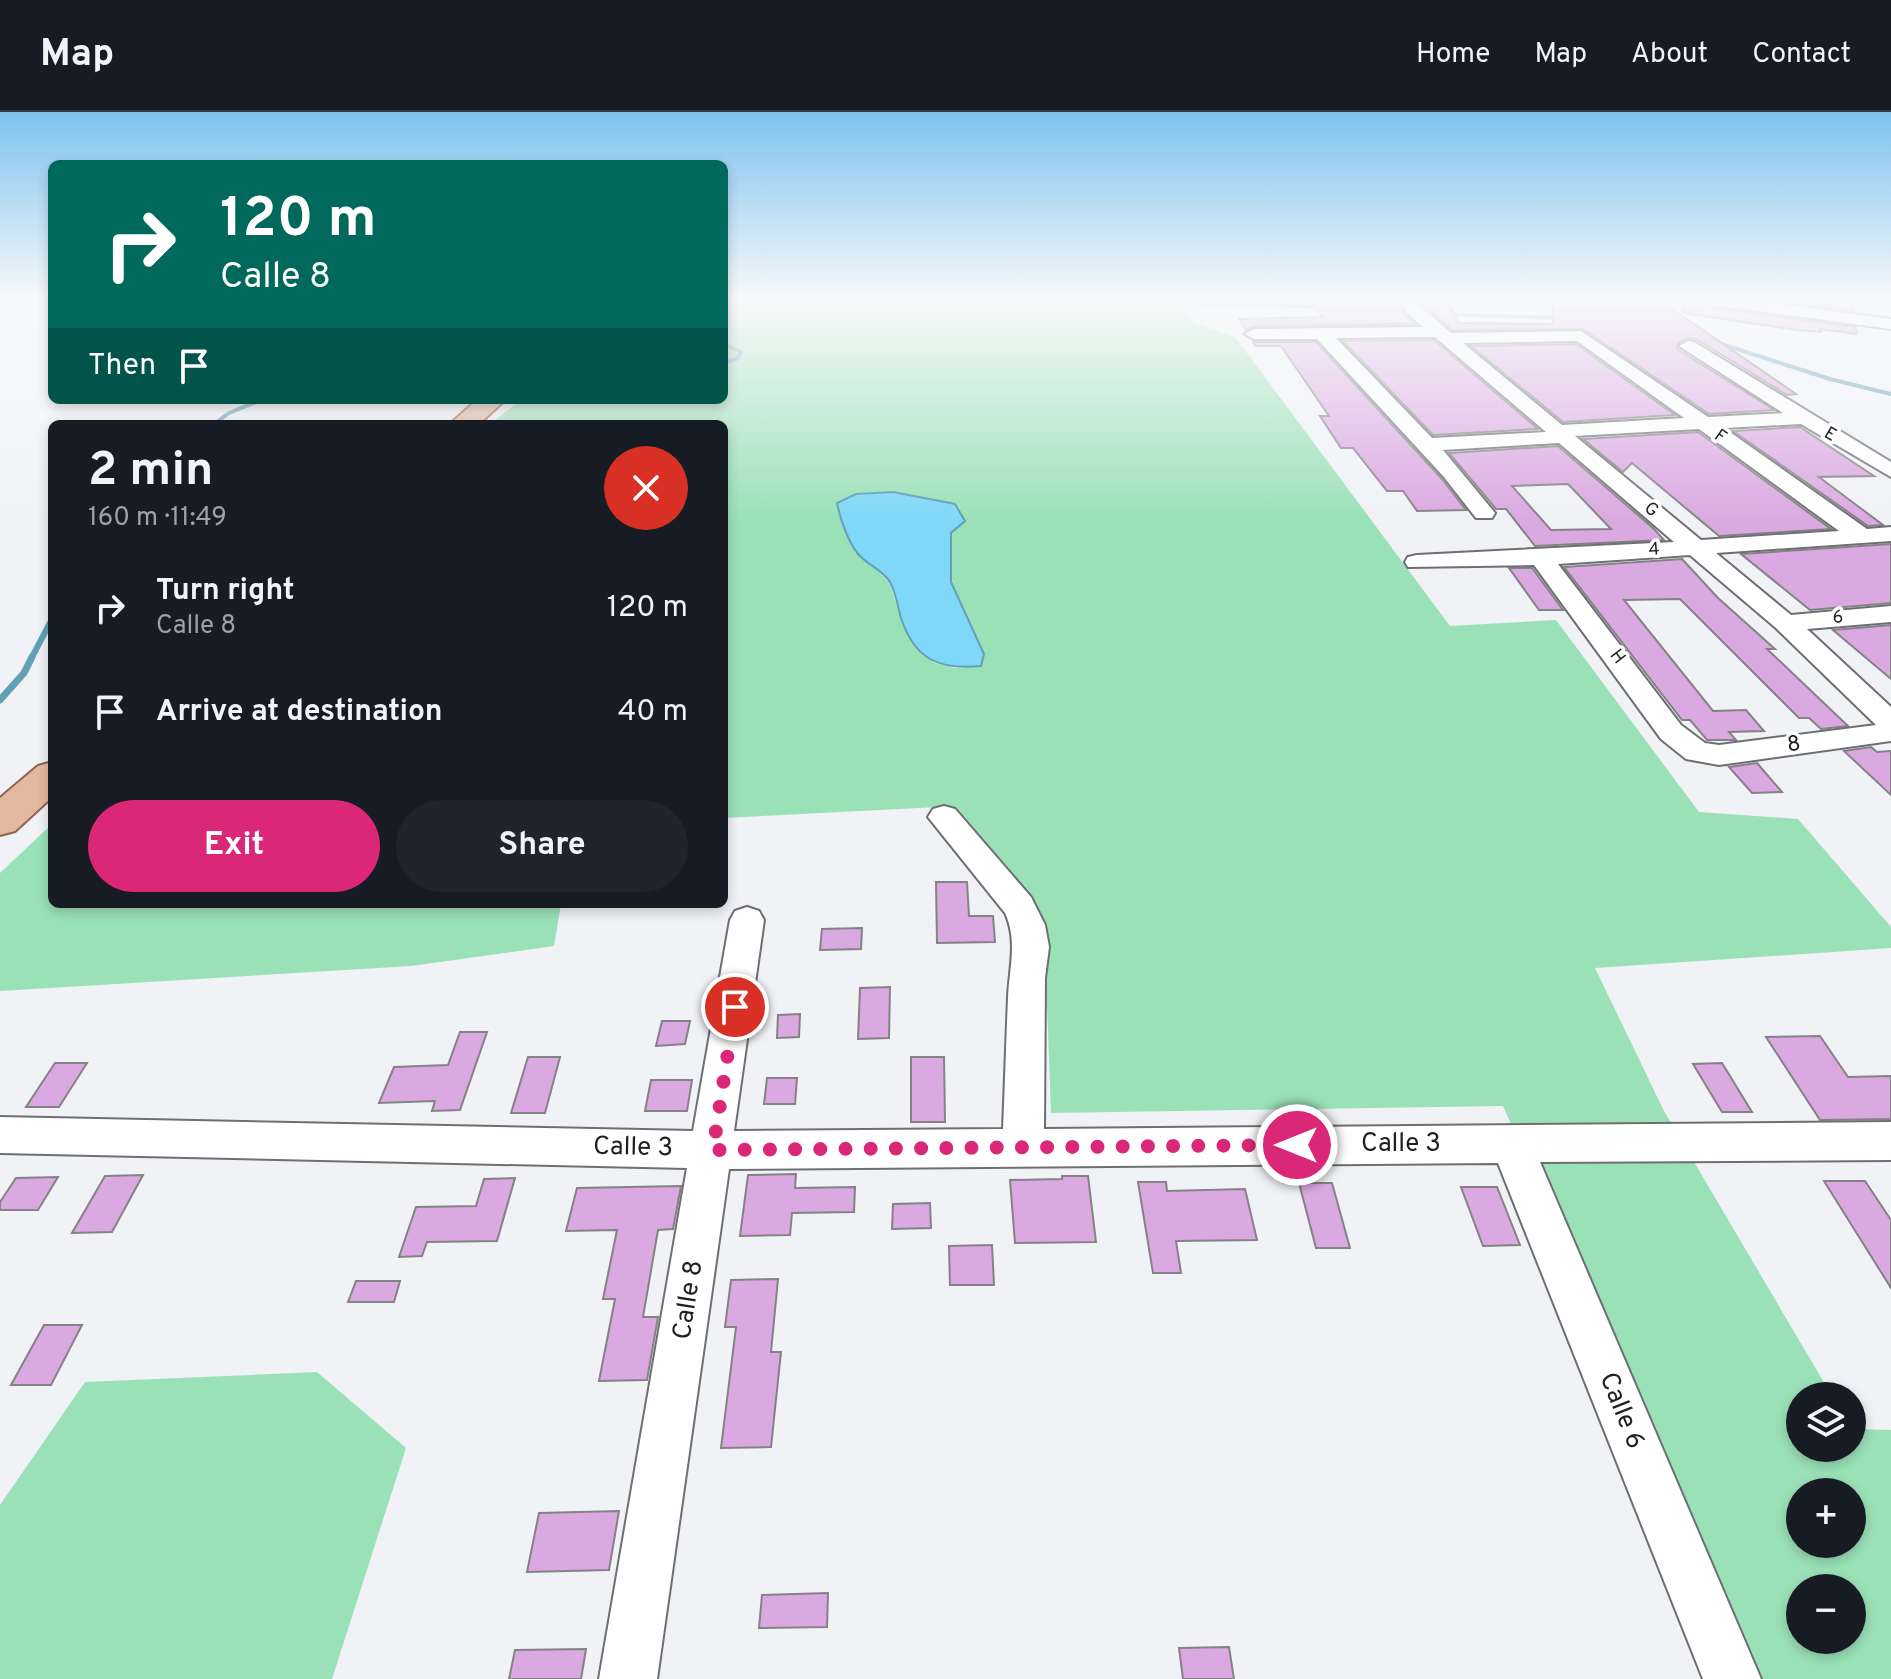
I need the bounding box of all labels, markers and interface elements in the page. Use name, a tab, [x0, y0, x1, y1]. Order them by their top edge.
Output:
text: Map	[40, 31, 114, 80]
text: Home	[1416, 37, 1490, 73]
text: Map	[1534, 37, 1587, 73]
text: About	[1631, 37, 1708, 73]
text: Contact	[1752, 37, 1851, 73]
text: 120 m	[220, 186, 377, 256]
icon: right	[88, 192, 192, 296]
text: Calle 8	[220, 255, 331, 301]
icon: arrive	[172, 344, 216, 388]
text: Then	[88, 348, 156, 385]
street label: E	[1819, 422, 1841, 448]
street label: F	[1709, 425, 1731, 449]
text: 2 min	[88, 442, 213, 502]
button: close	[604, 446, 688, 530]
street label: G	[1639, 497, 1663, 523]
text: 160 m · 11:49	[88, 502, 227, 535]
street label: 4	[1648, 538, 1660, 562]
text: Turn right	[156, 573, 294, 610]
icon: right	[88, 586, 132, 630]
text: 120 m	[607, 590, 688, 627]
street label: 6	[1832, 606, 1844, 630]
text: Calle 8	[156, 610, 236, 643]
street label: H	[1604, 645, 1630, 669]
icon: arrive	[88, 690, 132, 734]
text: Arrive at destination	[156, 694, 442, 731]
text: 40 m	[618, 694, 688, 731]
street label: 8	[1785, 731, 1803, 759]
button: Exit	[88, 800, 380, 892]
button: Share	[396, 800, 688, 892]
pin	[701, 973, 769, 1041]
icon: arrive	[713, 985, 757, 1029]
position arrow	[1255, 1103, 1339, 1187]
street label: Calle 3	[1361, 1128, 1441, 1161]
street label: Calle 3	[593, 1131, 673, 1165]
street label: Calle 8	[666, 1258, 712, 1342]
street label: Calle 6	[1591, 1368, 1651, 1454]
map controls	[1786, 1382, 1866, 1654]
button: layers	[1786, 1382, 1866, 1462]
button: +	[1786, 1478, 1866, 1558]
button: −	[1786, 1574, 1866, 1654]

